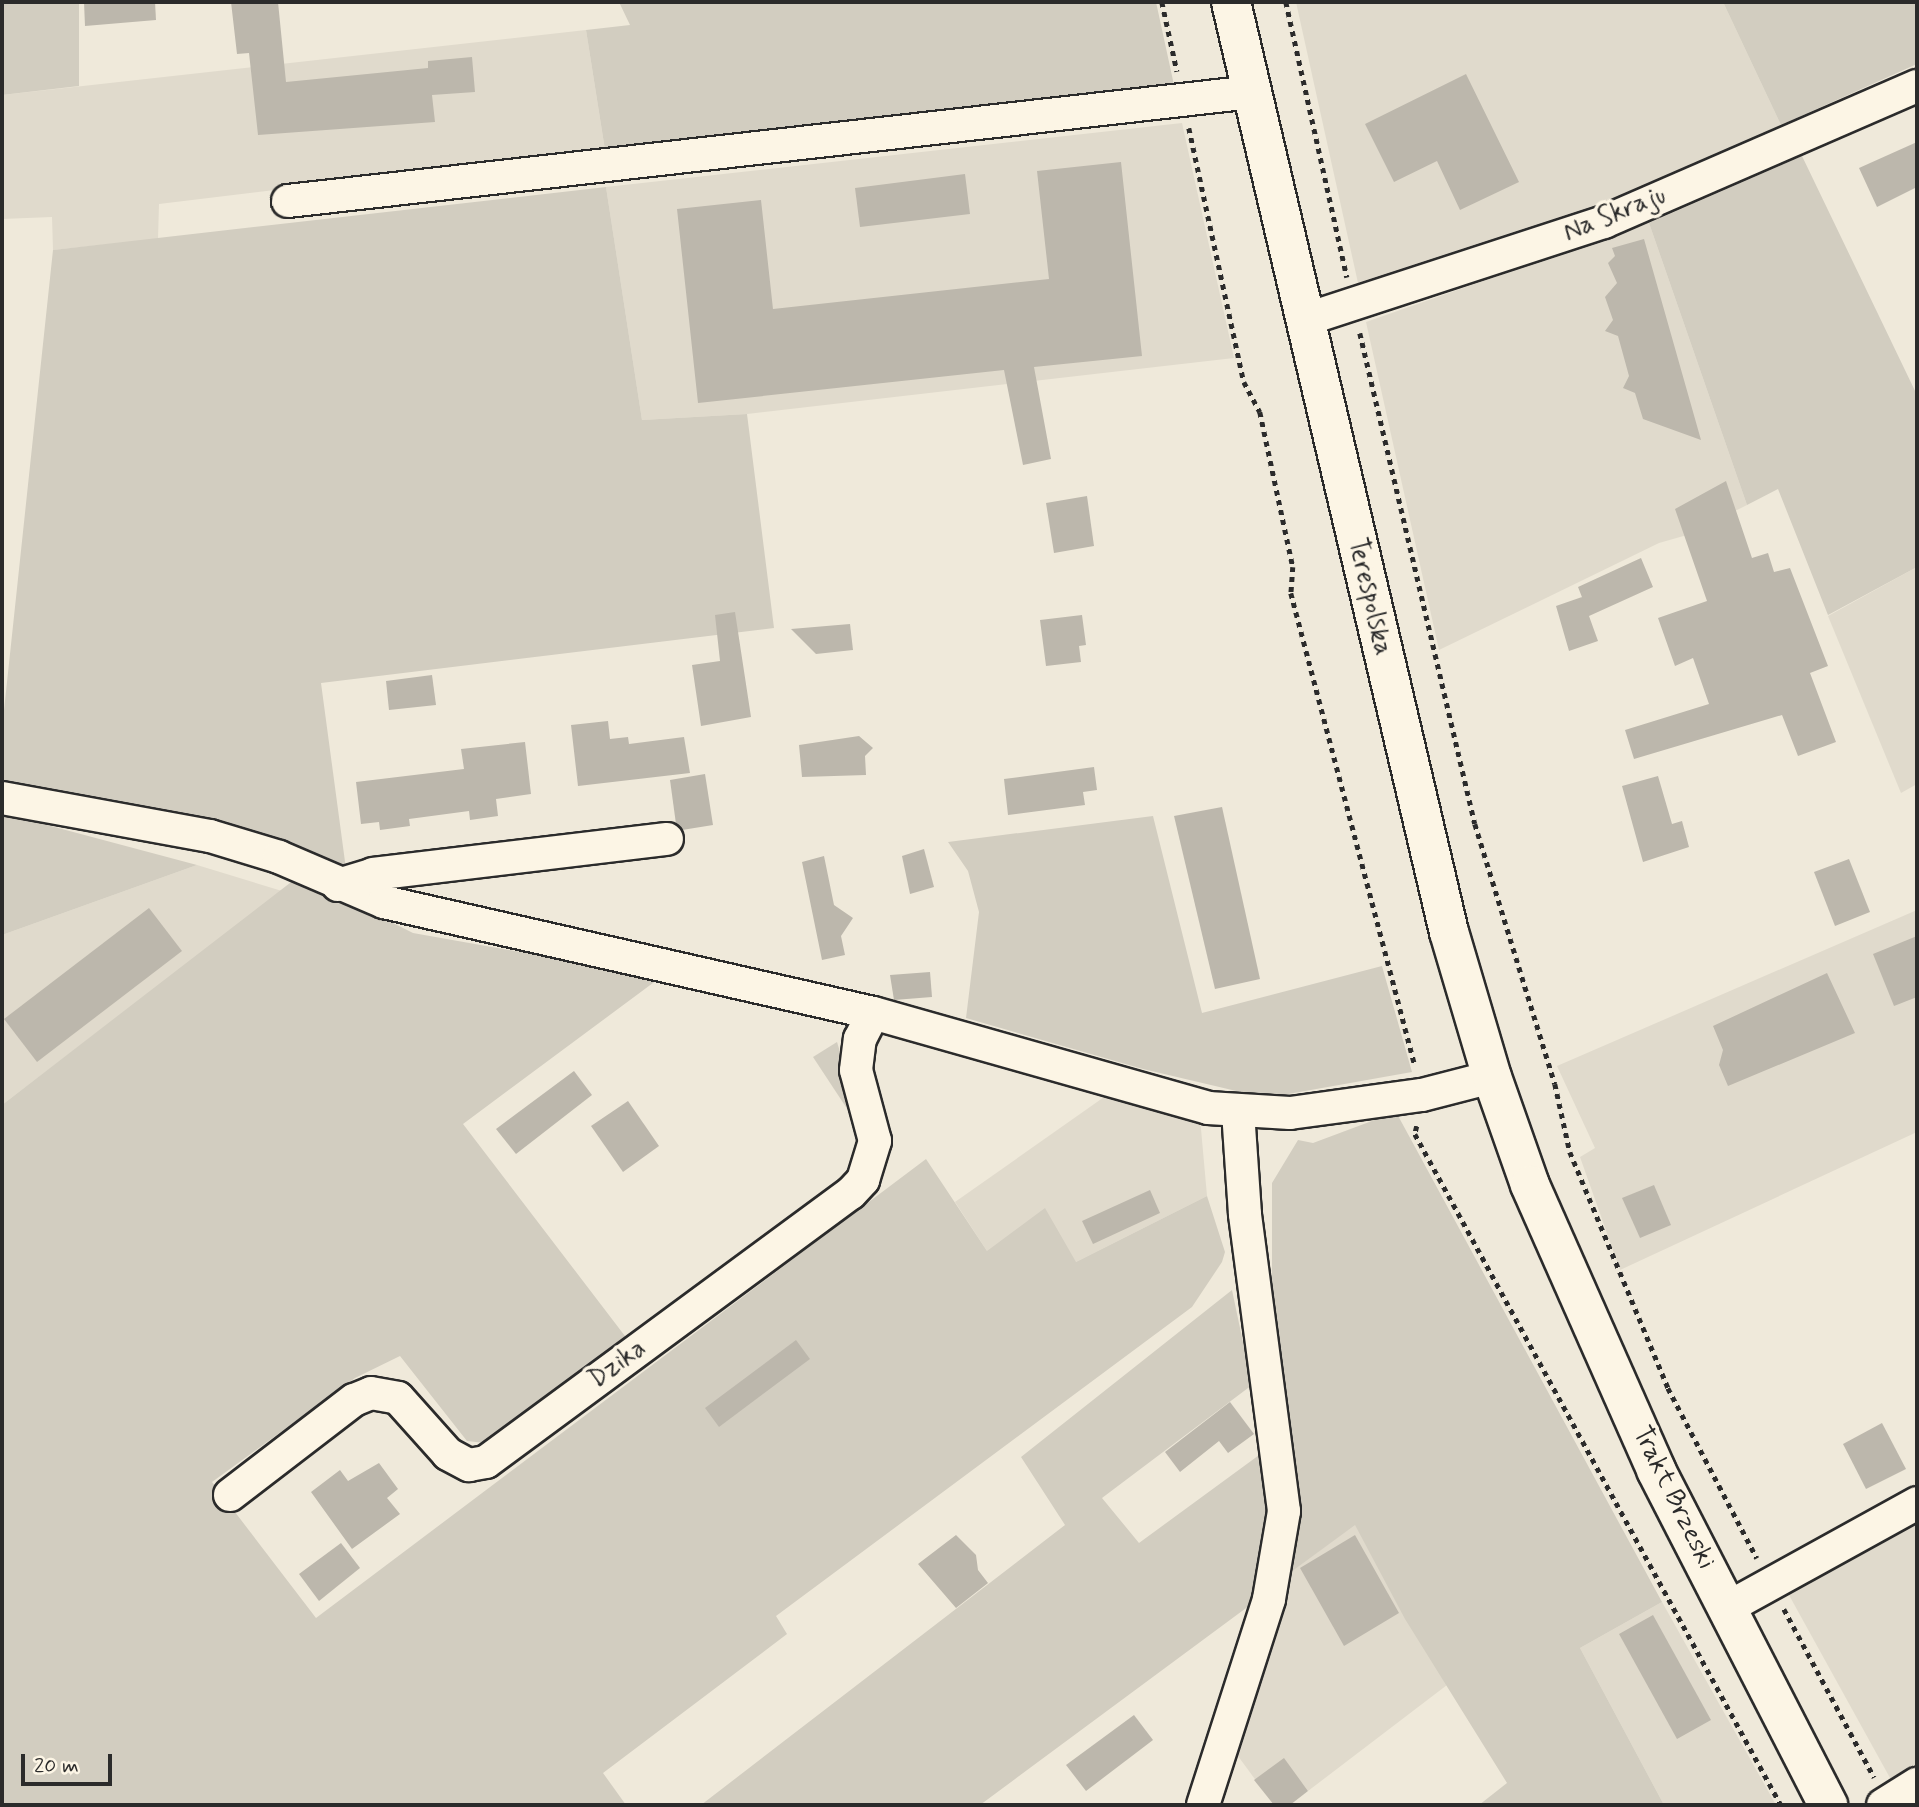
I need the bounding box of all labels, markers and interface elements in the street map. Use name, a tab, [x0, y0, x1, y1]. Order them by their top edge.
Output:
street label: Na Skraju	[1558, 180, 1672, 250]
street label: Terespolska	[1340, 535, 1398, 659]
street label: Dzika	[583, 1334, 653, 1396]
street label: Trakt Brzeski	[1625, 1421, 1721, 1575]
scale bar	[24, 1741, 116, 1785]
text: 20 m	[34, 1752, 79, 1780]

